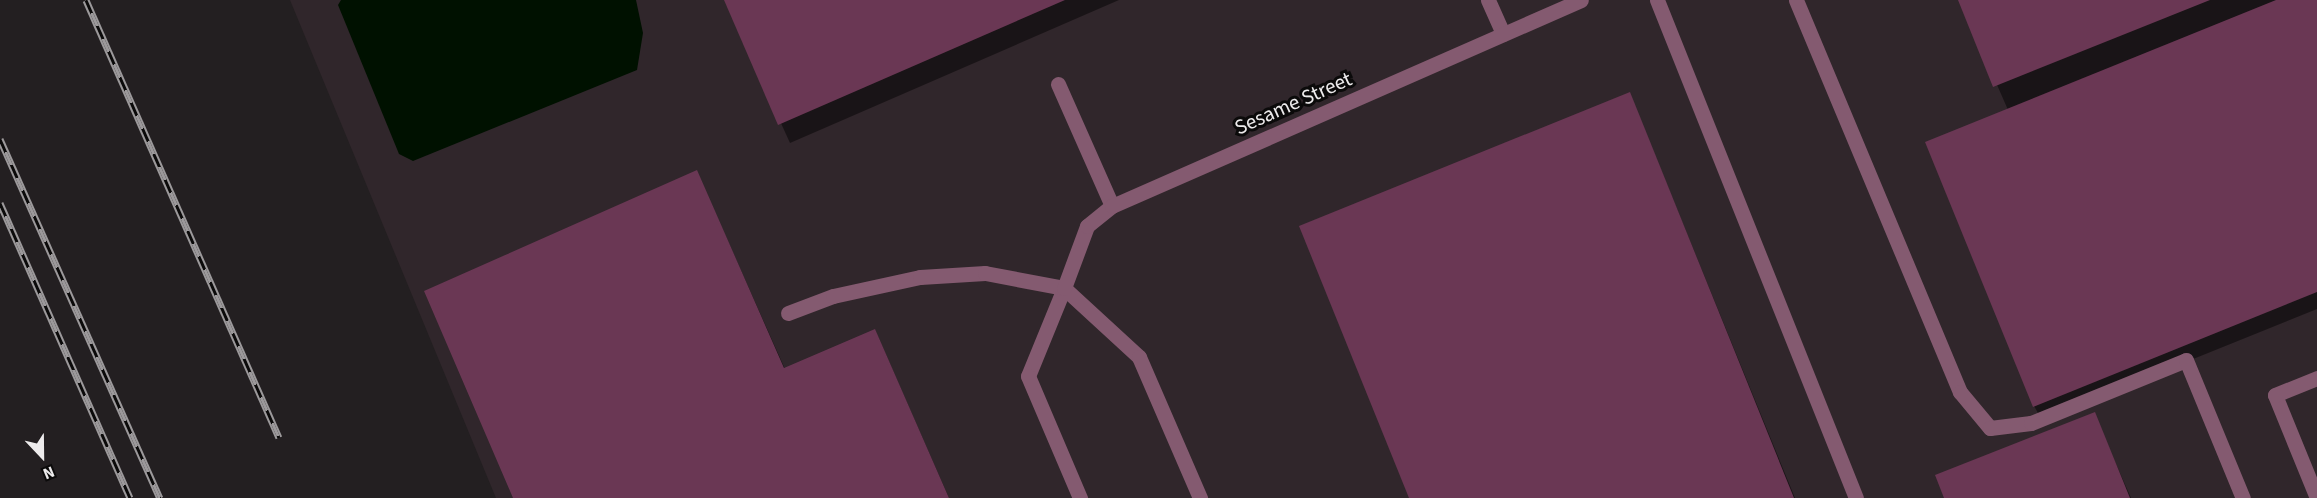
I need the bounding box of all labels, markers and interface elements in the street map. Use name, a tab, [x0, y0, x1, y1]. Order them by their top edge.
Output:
street label: Sesame Street	[1230, 66, 1356, 140]
north arrow	[12, 426, 72, 486]
text: N	[40, 460, 58, 485]

